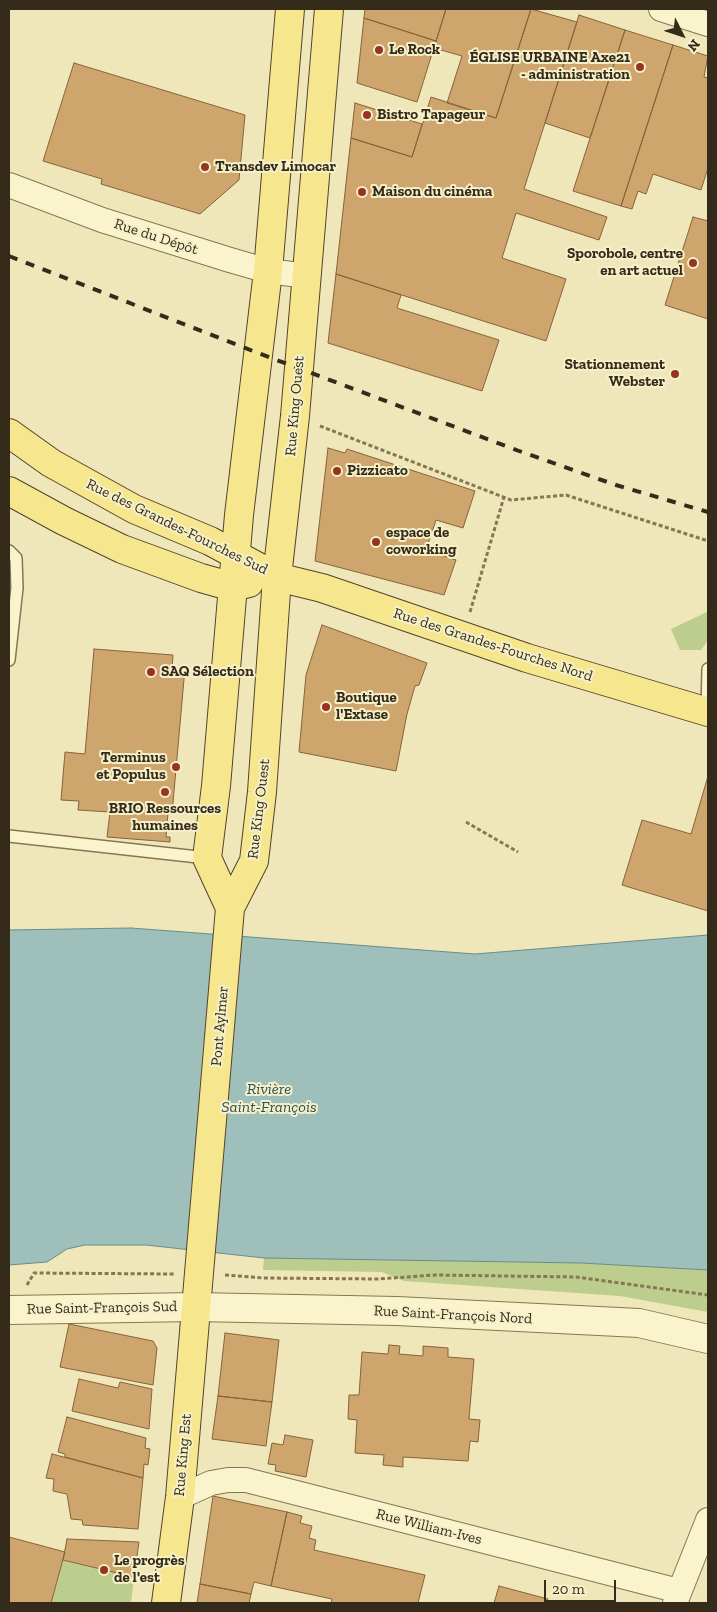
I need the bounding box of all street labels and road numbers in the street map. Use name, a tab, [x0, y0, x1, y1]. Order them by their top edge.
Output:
street label: Rue du Dépôt	[112, 215, 200, 259]
street label: Rue King Ouest	[282, 355, 308, 457]
street label: Rue des Grandes-Fourches Sud	[83, 475, 271, 579]
street label: Rue des Grandes-Fourches Nord	[391, 604, 595, 686]
street label: Rue King Ouest	[244, 758, 274, 860]
street label: Pont Aylmer	[208, 985, 232, 1067]
street label: Rue Saint-François Sud	[27, 1298, 177, 1318]
street label: Rue Saint-François Nord	[373, 1302, 533, 1328]
street label: Rue King Est	[170, 1413, 196, 1497]
street label: Rue William-Ives	[374, 1505, 484, 1549]

